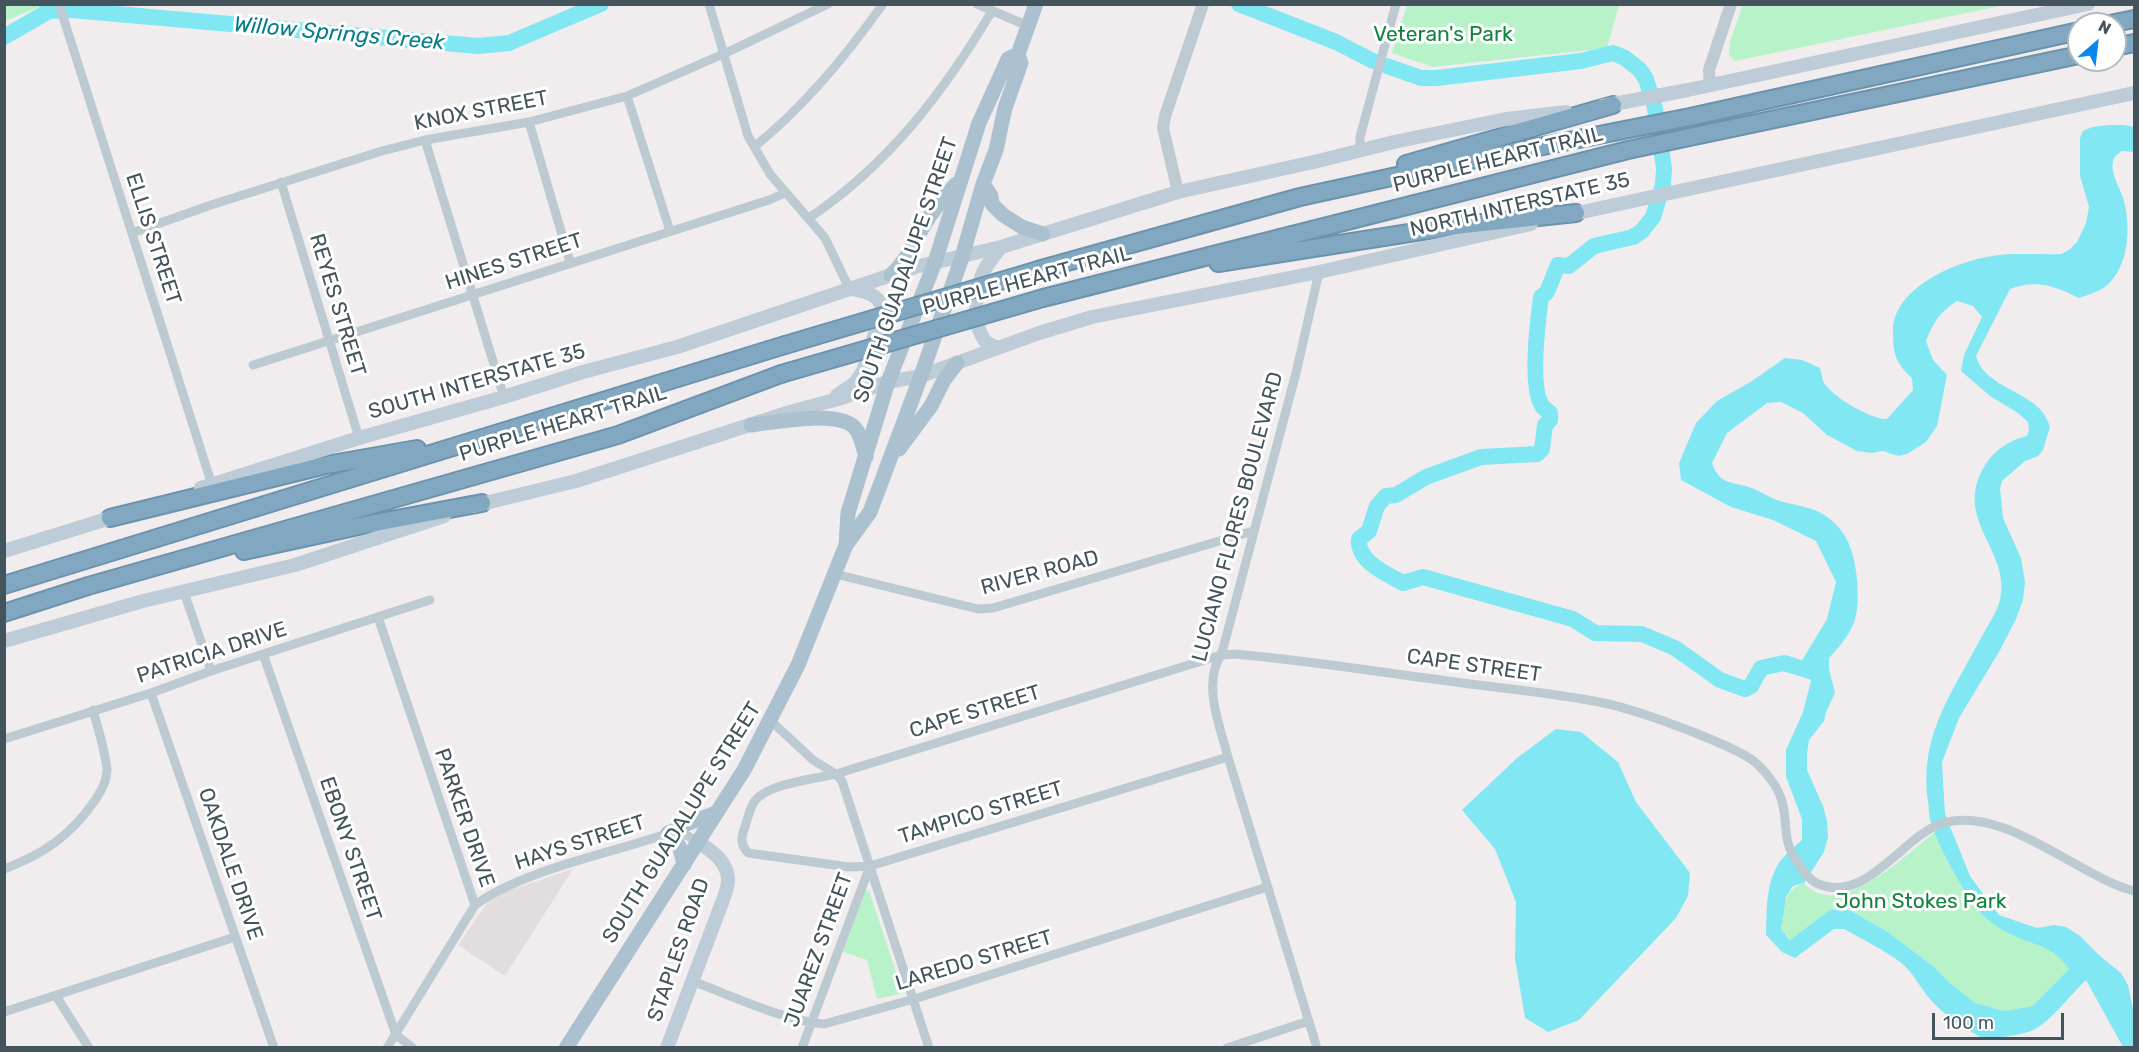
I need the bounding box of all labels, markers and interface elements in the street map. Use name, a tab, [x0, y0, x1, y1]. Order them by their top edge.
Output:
water label: Willow Springs Creek	[233, 12, 445, 56]
north arrow	[2067, 12, 2127, 72]
text: N	[2095, 16, 2114, 39]
park label: Veteran's Park	[1373, 22, 1513, 48]
street label: KNOX STREET	[412, 86, 550, 136]
street label: PURPLE HEART TRAIL	[1390, 122, 1606, 198]
street label: SOUTH GUADALUPE STREET	[849, 134, 963, 406]
street label: NORTH INTERSTATE 35	[1408, 167, 1632, 243]
street label: ELLIS STREET	[120, 170, 186, 308]
street label: HINES STREET	[442, 228, 586, 296]
street label: REYES STREET	[303, 231, 371, 379]
street label: PURPLE HEART TRAIL	[920, 241, 1134, 321]
street label: SOUTH INTERSTATE 35	[366, 339, 588, 425]
street label: LUCIANO FLORES BOULEVARD	[1187, 369, 1289, 665]
street label: PURPLE HEART TRAIL	[456, 380, 670, 468]
street label: RIVER ROAD	[978, 545, 1102, 601]
street label: PATRICIA DRIVE	[134, 617, 290, 689]
street label: CAPE STREET	[1405, 644, 1543, 688]
street label: CAPE STREET	[906, 680, 1044, 744]
street label: SOUTH GUADALUPE STREET	[597, 698, 767, 948]
street label: PARKER DRIVE	[428, 745, 500, 891]
street label: EBONY STREET	[314, 774, 386, 924]
street label: TAMPICO STREET	[896, 776, 1066, 850]
street label: OAKDALE DRIVE	[192, 785, 268, 943]
street label: HAYS STREET	[512, 810, 648, 876]
street label: JUAREZ STREET	[779, 869, 859, 1031]
street label: STAPLES ROAD	[643, 875, 715, 1025]
park label: John Stokes Park	[1836, 889, 2006, 915]
street label: LAREDO STREET	[893, 925, 1055, 997]
scale bar	[1935, 1001, 2067, 1039]
text: 100 m	[1943, 1012, 1994, 1034]

